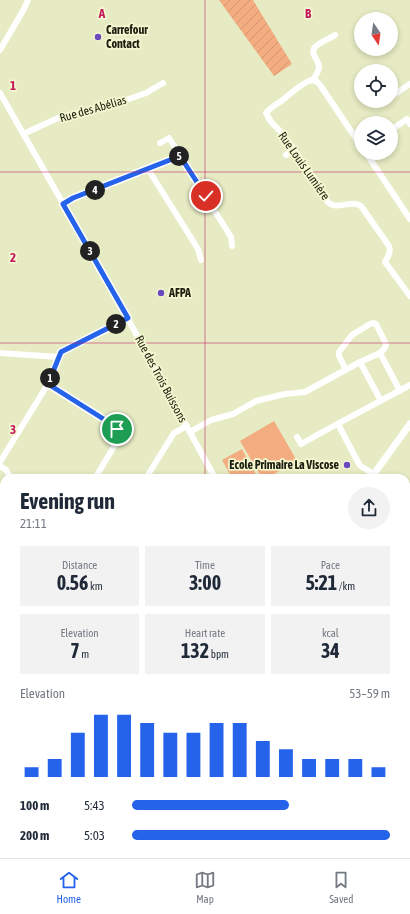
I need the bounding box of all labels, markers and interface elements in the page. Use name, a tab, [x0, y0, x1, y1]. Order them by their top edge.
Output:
text: A	[98, 6, 106, 21]
text: B	[305, 6, 312, 21]
north arrow	[354, 12, 398, 56]
map controls	[354, 12, 398, 160]
place label: Carrefour Contact	[106, 23, 148, 51]
marker: Carrefour Contact	[93, 32, 103, 42]
button: locate	[354, 64, 398, 108]
text: 1	[10, 78, 16, 93]
street label: Rue des Abélias	[58, 93, 128, 125]
button: layers	[354, 116, 398, 160]
street label: Rue Louis Lumière	[275, 129, 333, 203]
pin: 5	[169, 146, 189, 166]
text: 5	[176, 150, 182, 162]
pin	[189, 179, 223, 213]
pin: 4	[85, 180, 105, 200]
text: 4	[92, 184, 98, 196]
icon: check	[195, 185, 217, 207]
pin: 3	[80, 241, 100, 261]
text: 3	[87, 245, 93, 257]
text: 2	[10, 250, 16, 265]
place label: AFPA	[168, 286, 191, 300]
marker: AFPA	[156, 288, 166, 298]
pin: 2	[106, 314, 126, 334]
text: 2	[113, 318, 119, 330]
street label: Rue des Trois Buissons	[132, 333, 190, 425]
pin: 1	[40, 368, 60, 388]
text: 1	[47, 372, 53, 384]
pin	[100, 412, 134, 446]
icon: arrive	[106, 418, 128, 440]
text: 3	[10, 422, 16, 437]
place label: Ecole Primaire La Viscose	[229, 458, 340, 472]
marker: Ecole Primaire La Viscose	[342, 460, 352, 470]
button: share	[348, 487, 390, 529]
text: Evening run	[20, 488, 115, 514]
text: 21:11	[20, 516, 47, 531]
text: Distance	[62, 559, 97, 571]
text: Time	[195, 559, 215, 571]
text: Pace	[321, 559, 340, 571]
text: 0.56	[57, 571, 88, 594]
text: 3:00	[189, 571, 221, 594]
text: 5:21	[305, 571, 337, 594]
text: km	[88, 580, 103, 592]
text: /km	[337, 580, 355, 592]
text: Elevation	[61, 627, 99, 639]
text: Heart rate	[185, 627, 225, 639]
text: kcal	[322, 627, 339, 639]
text: 7	[70, 639, 80, 662]
text: 132	[181, 639, 209, 662]
text: 34	[321, 639, 340, 662]
text: m	[80, 648, 89, 660]
text: bpm	[209, 648, 229, 660]
text: Elevation	[20, 686, 65, 701]
text: 53–59 m	[349, 686, 390, 701]
text: 100 m	[20, 798, 49, 813]
text: 5:43	[84, 798, 105, 813]
text: 200 m	[20, 828, 49, 843]
text: 5:03	[84, 828, 105, 843]
tab: Home	[57, 869, 81, 905]
tab: Map	[194, 869, 216, 905]
tab: Saved	[329, 869, 353, 905]

